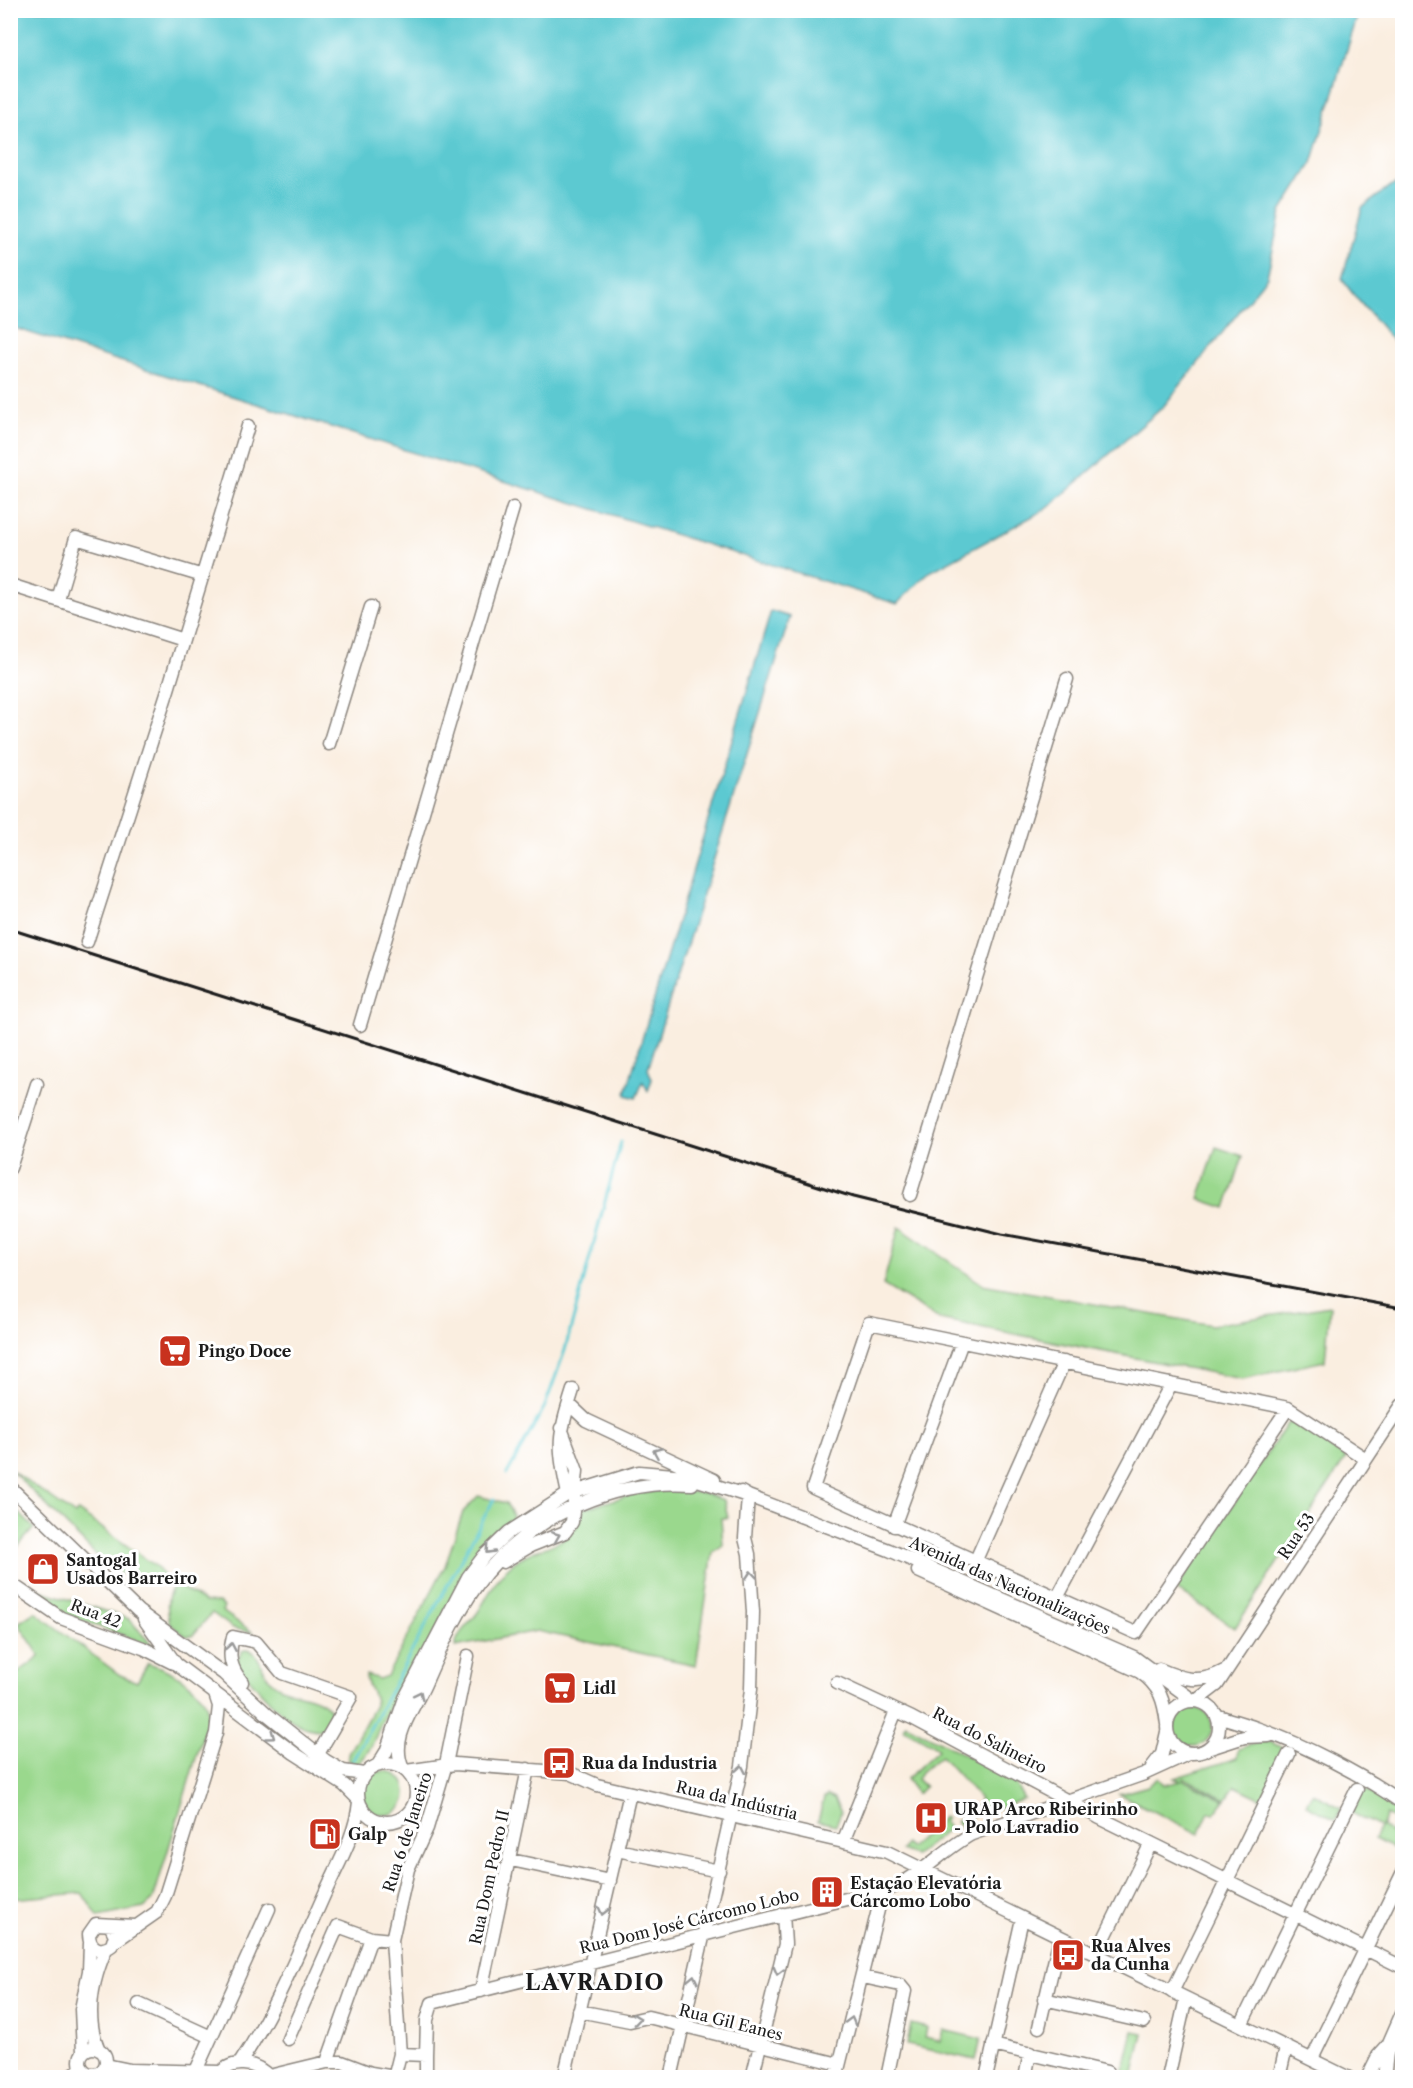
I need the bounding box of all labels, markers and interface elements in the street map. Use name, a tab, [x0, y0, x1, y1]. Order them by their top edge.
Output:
supermarket icon: Pingo Doce	[157, 1333, 193, 1369]
place label: Pingo Doce	[198, 1341, 292, 1361]
one-way arrow	[653, 1447, 664, 1459]
street label: Rua 53	[1273, 1509, 1319, 1563]
one-way arrow	[550, 1531, 561, 1543]
street label: Avenida das Nacionalizações	[905, 1531, 1114, 1638]
one-way arrow	[485, 1544, 496, 1554]
place label: Santogal Usados Barreiro	[66, 1550, 197, 1588]
shop icon: Santogal Usados Barreiro	[25, 1551, 61, 1587]
one-way arrow	[745, 1570, 758, 1579]
street label: Rua 42	[68, 1594, 124, 1632]
one-way arrow	[224, 1642, 237, 1652]
supermarket icon: Lidl	[542, 1670, 578, 1706]
place label: Lidl	[583, 1678, 616, 1698]
one-way arrow	[412, 1690, 424, 1701]
street label: Rua do Salineiro	[929, 1703, 1051, 1778]
one-way arrow	[264, 1729, 275, 1740]
bus stop icon: Rua da Industria	[541, 1745, 577, 1781]
place label: Rua da Industria	[582, 1753, 718, 1773]
one-way arrow	[734, 1764, 747, 1774]
street label: Rua 6 de Janeiro	[378, 1769, 436, 1894]
street label: Rua da Indústria	[674, 1776, 800, 1824]
place label: URAP Arco Ribeirinho - Polo Lavradio	[954, 1799, 1138, 1837]
hospital icon: URAP Arco Ribeirinho - Polo Lavradio	[913, 1800, 949, 1836]
street label: Rua Dom Pedro II	[465, 1808, 513, 1946]
fuel station icon: Galp	[307, 1816, 343, 1852]
place label: Galp	[348, 1824, 387, 1844]
place label: Estação Elevatória Cárcomo Lobo	[850, 1873, 1002, 1911]
building icon: Estação Elevatória Cárcomo Lobo	[809, 1874, 845, 1910]
street label: Rua Dom José Cárcomo Lobo	[577, 1884, 801, 1958]
one-way arrow	[597, 1906, 610, 1916]
place label: Rua Alves da Cunha	[1091, 1936, 1171, 1974]
bus stop icon: Rua Alves da Cunha	[1050, 1937, 1086, 1973]
one-way arrow	[772, 1966, 785, 1976]
district label: LAVRADIO	[525, 1969, 665, 1996]
one-way arrow	[686, 1975, 699, 1985]
street label: Rua Gil Eanes	[677, 1999, 785, 2045]
one-way arrow	[632, 2014, 642, 2026]
one-way arrow	[844, 2016, 856, 2027]

